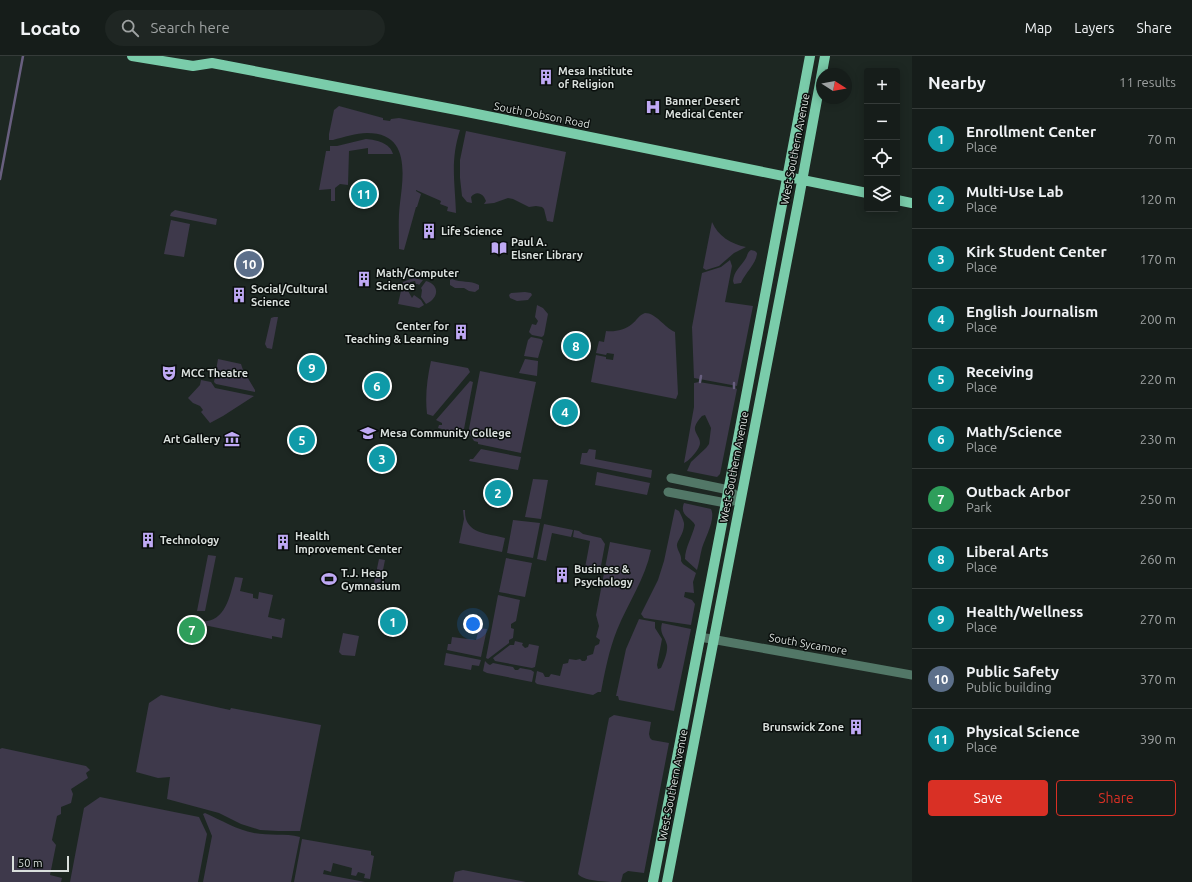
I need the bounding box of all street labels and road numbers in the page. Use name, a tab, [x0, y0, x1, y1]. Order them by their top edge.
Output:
street label: West Southern Avenue	[778, 92, 812, 206]
street label: South Dobson Road	[493, 100, 591, 130]
street label: West Southern Avenue	[717, 410, 751, 524]
street label: South Sycamore	[768, 631, 848, 657]
street label: West Southern Avenue	[656, 728, 690, 842]

